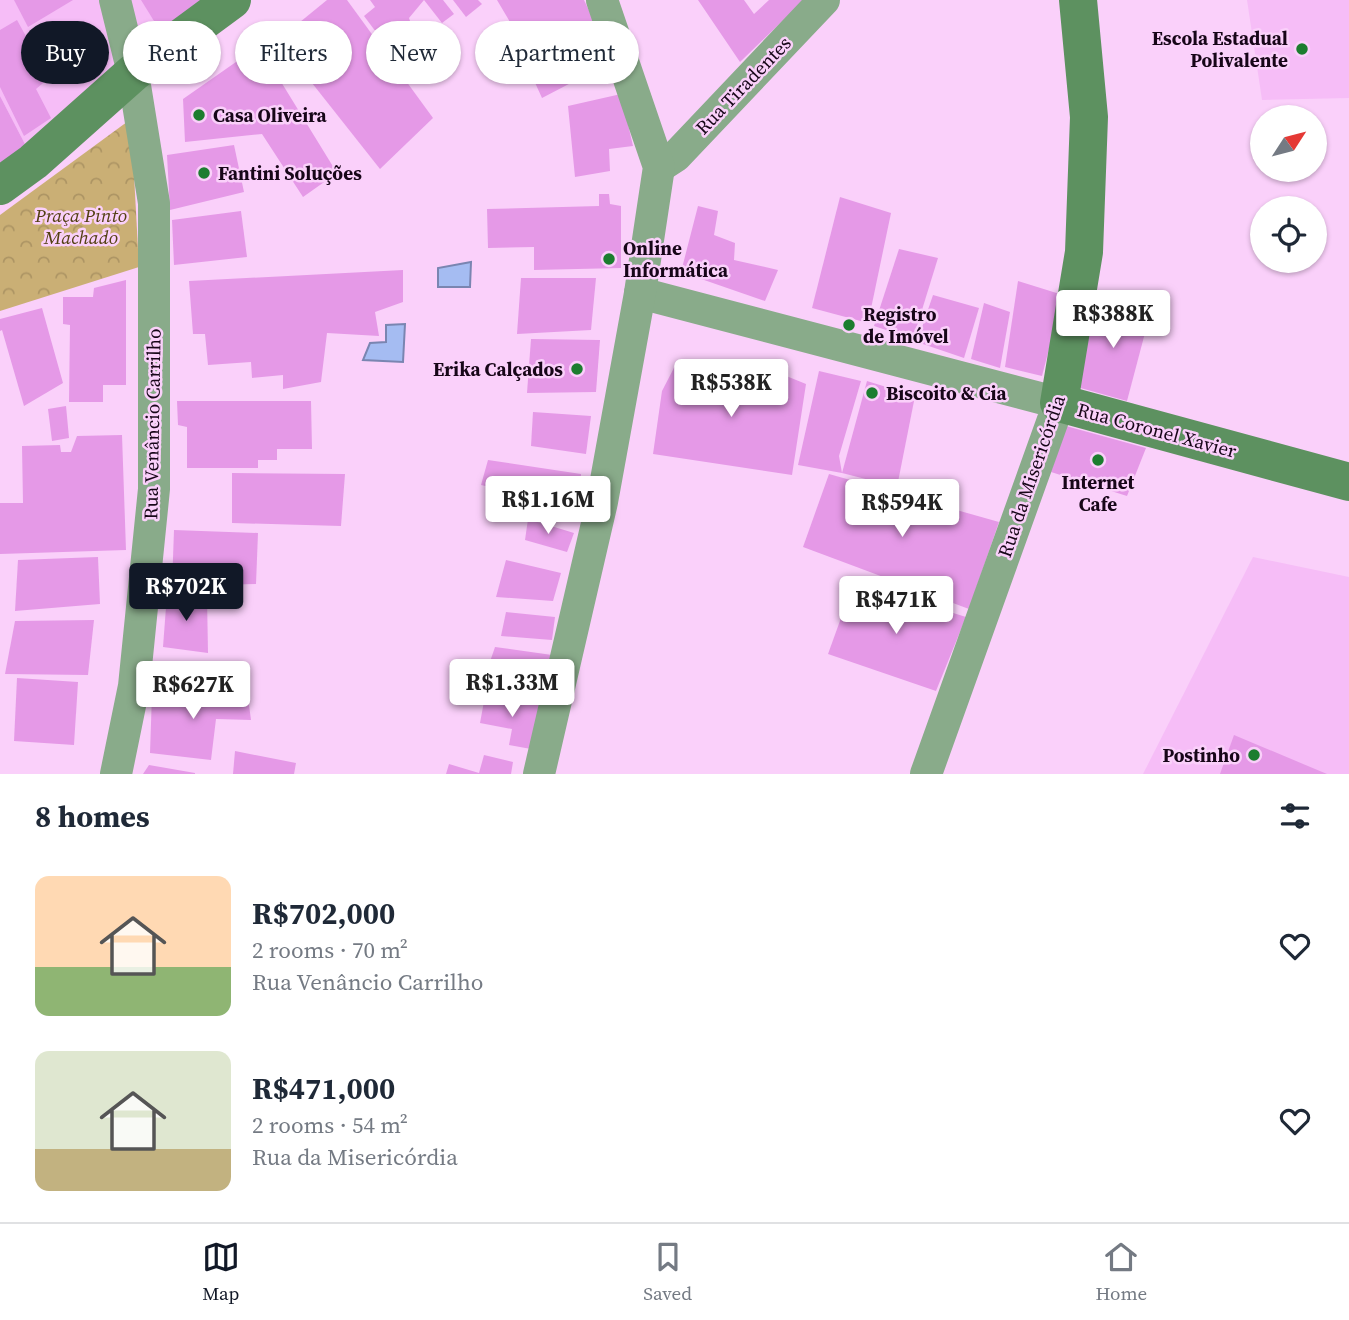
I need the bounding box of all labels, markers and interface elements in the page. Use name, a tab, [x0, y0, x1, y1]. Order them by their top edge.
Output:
chip: Buy	[21, 21, 109, 84]
chip: Rent	[123, 21, 221, 84]
chip: Filters	[235, 21, 352, 84]
chip: New	[366, 21, 461, 84]
chip: Apartment	[475, 21, 639, 84]
place label: Escola Estadual Polivalente	[1152, 25, 1288, 73]
street label: Rua Tiradentes	[689, 30, 797, 140]
marker: Escola Estadual Polivalente	[1294, 41, 1310, 57]
place label: Casa Oliveira	[213, 102, 328, 128]
north arrow	[1250, 105, 1326, 182]
map controls	[1250, 105, 1327, 273]
marker: Casa Oliveira	[191, 107, 207, 123]
place label: Fantini Soluções	[218, 160, 362, 186]
marker: Fantini Soluções	[196, 165, 212, 181]
button: locate	[1250, 196, 1327, 273]
park label: Praça Pinto Machado	[34, 202, 127, 250]
place label: Online Informática	[623, 235, 729, 283]
marker: Online Informática	[601, 251, 617, 267]
pin: R$388K	[1056, 290, 1170, 350]
text: R$388K	[1072, 297, 1154, 329]
place label: Registro de Imóvel	[863, 301, 949, 349]
marker: Registro de Imóvel	[841, 317, 857, 333]
street label: Rua Venâncio Carrilho	[137, 328, 167, 520]
place label: Erika Calçados	[433, 356, 563, 382]
pin: R$538K	[674, 360, 788, 419]
marker: Erika Calçados	[569, 361, 585, 377]
text: R$538K	[690, 366, 772, 398]
place label: Biscoito & Cia	[886, 380, 1007, 406]
marker: Biscoito & Cia	[864, 385, 880, 401]
street label: Rua da Misericórdia	[991, 391, 1071, 561]
street label: Rua Coronel Xavier	[1075, 396, 1239, 464]
marker: Internet Cafe	[1090, 452, 1106, 468]
place label: Internet Cafe	[1062, 469, 1135, 517]
pin: R$1.16M	[483, 476, 613, 536]
pin: R$594K	[845, 480, 959, 539]
text: R$1.16M	[501, 483, 595, 515]
text: R$594K	[861, 486, 943, 518]
pin: R$702K	[129, 564, 243, 623]
text: R$702K	[145, 570, 227, 602]
pin: R$471K	[839, 576, 953, 636]
text: R$471K	[855, 583, 937, 615]
pin: R$1.33M	[447, 660, 577, 719]
pin: R$627K	[136, 662, 250, 721]
text: R$1.33M	[465, 666, 559, 698]
text: R$627K	[152, 668, 234, 700]
place label: Postinho	[1162, 742, 1240, 768]
marker: Postinho	[1246, 747, 1262, 763]
text: 8 homes	[35, 796, 150, 837]
icon: filters	[1276, 797, 1314, 835]
text: R$702,000	[252, 893, 395, 934]
icon: home	[91, 904, 175, 988]
icon: heart	[1276, 927, 1314, 965]
text: 2 rooms · 70 m²	[252, 934, 408, 966]
text: Rua Venâncio Carrilho	[252, 966, 483, 998]
text: R$471,000	[252, 1068, 395, 1109]
icon: home	[91, 1079, 175, 1163]
icon: heart	[1276, 1102, 1314, 1140]
text: 2 rooms · 54 m²	[252, 1109, 408, 1141]
text: Rua da Misericórdia	[252, 1141, 458, 1173]
tab: Map	[202, 1238, 240, 1306]
tab: Saved	[643, 1238, 692, 1306]
tab: Home	[1095, 1238, 1147, 1306]

